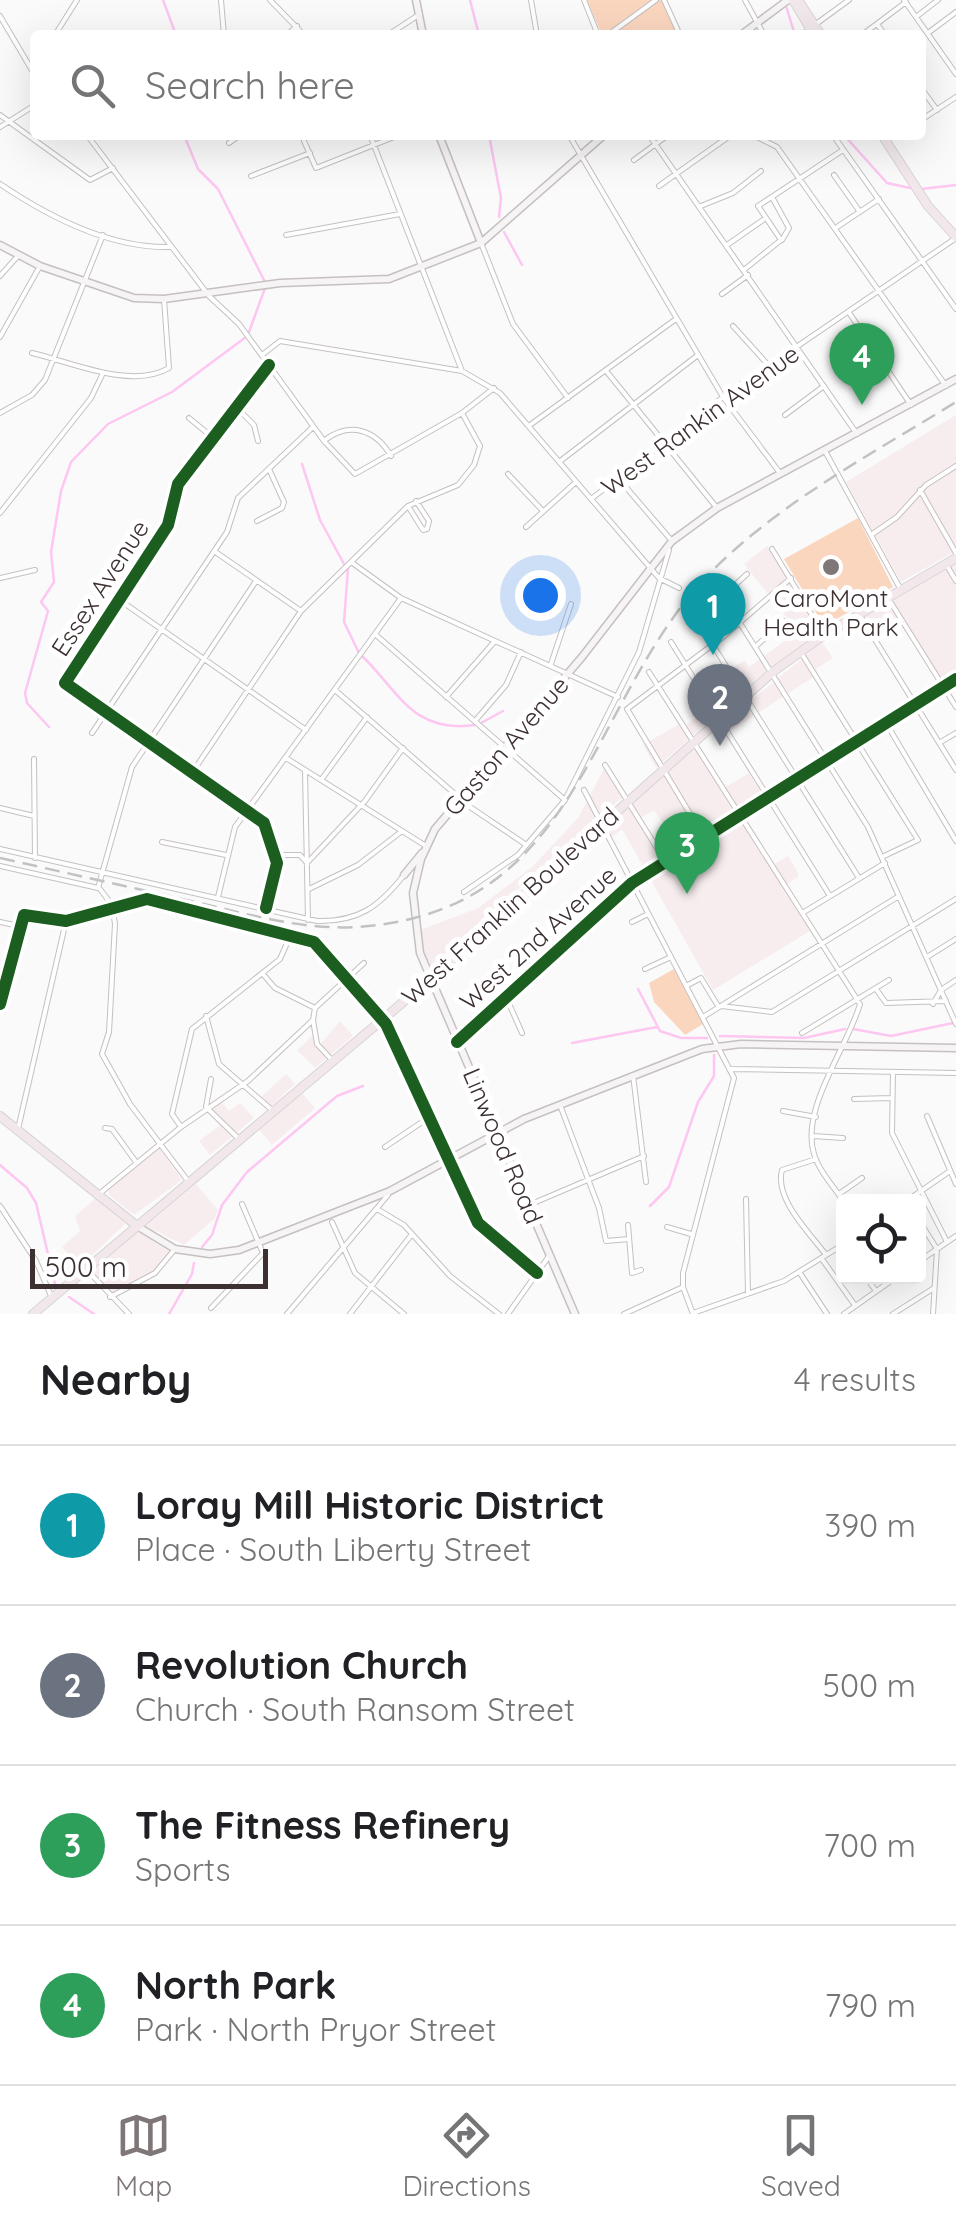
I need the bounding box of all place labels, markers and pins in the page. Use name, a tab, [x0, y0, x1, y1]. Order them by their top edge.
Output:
pin: 4	[830, 322, 894, 405]
marker: CaroMont Health Park	[820, 556, 842, 578]
pin: 1	[680, 572, 746, 655]
place label: CaroMont Health Park	[763, 582, 899, 642]
pin: 2	[688, 664, 752, 746]
pin: 3	[654, 812, 720, 894]

